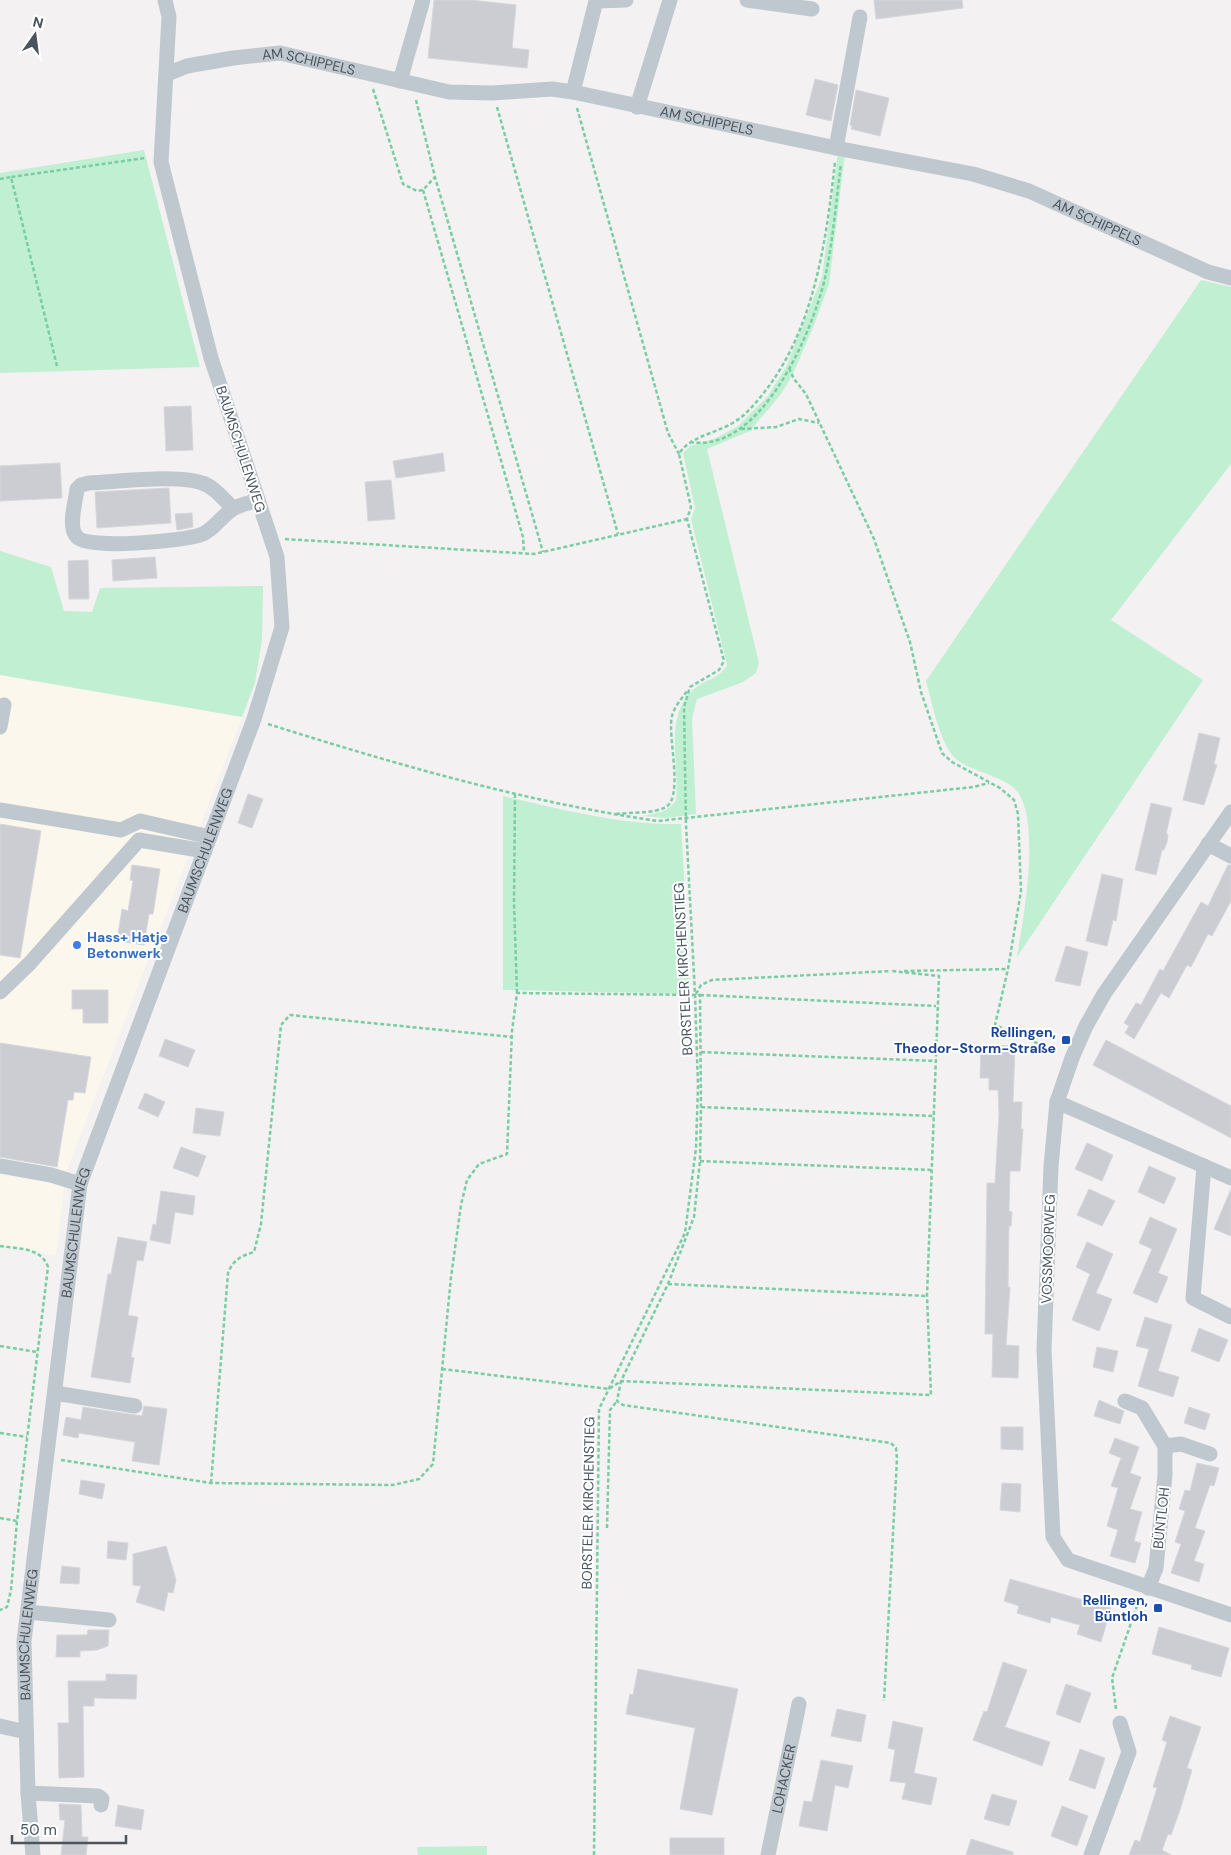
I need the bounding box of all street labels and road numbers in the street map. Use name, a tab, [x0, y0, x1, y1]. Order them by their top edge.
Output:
street label: AM SCHIPPELS	[261, 44, 357, 79]
street label: AM SCHIPPELS	[658, 102, 755, 139]
street label: AM SCHIPPELS	[1050, 194, 1144, 250]
street label: BAUMSCHULENWEG	[212, 383, 270, 515]
street label: BAUMSCHULENWEG	[173, 785, 236, 915]
street label: BORSTELER KIRCHENSTIEG	[669, 882, 697, 1056]
street label: BAUMSCHULENWEG	[57, 1165, 95, 1299]
street label: VOSSMOORWEG	[1037, 1194, 1059, 1304]
street label: BORSTELER KIRCHENSTIEG	[577, 1416, 599, 1590]
street label: BÜNTLOH	[1149, 1486, 1173, 1550]
street label: BAUMSCHULENWEG	[15, 1568, 42, 1701]
street label: LOHACKER	[768, 1742, 800, 1815]

